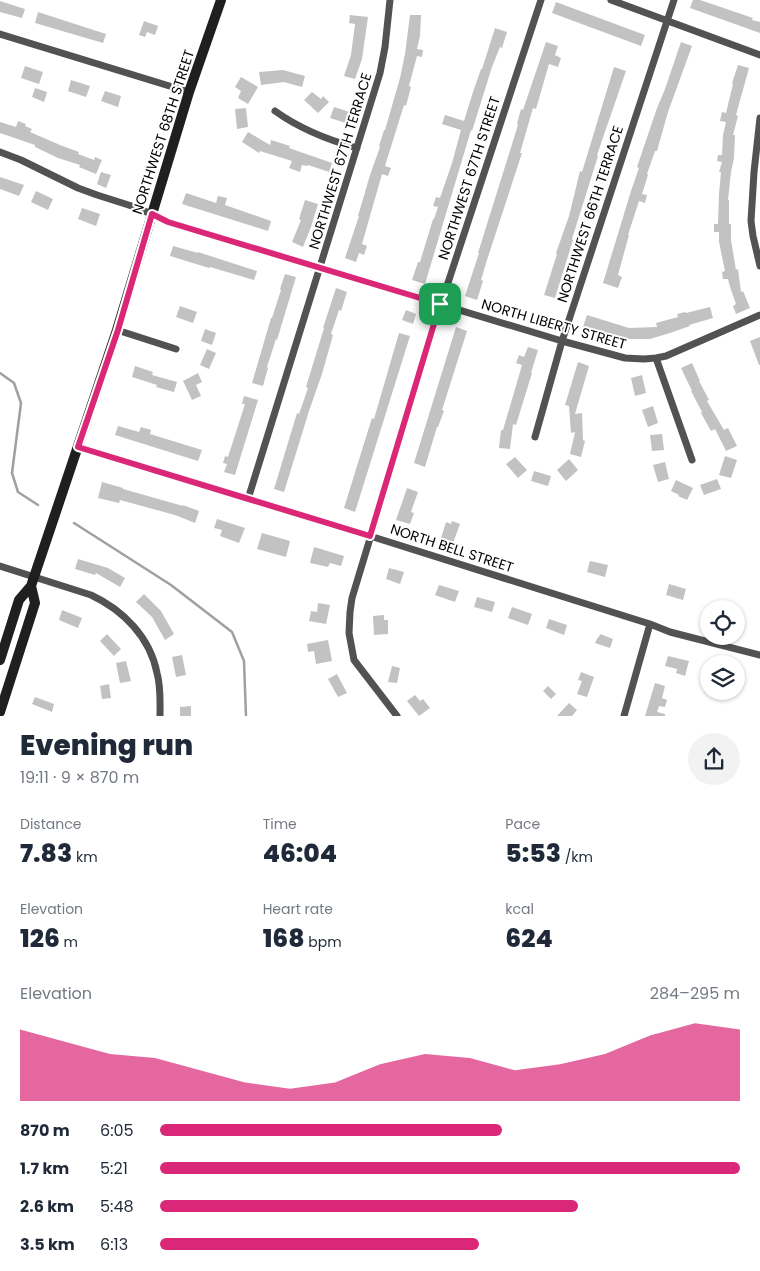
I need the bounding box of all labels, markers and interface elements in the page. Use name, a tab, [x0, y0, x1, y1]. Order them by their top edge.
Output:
street label: NORTHWEST 68TH STREET	[127, 47, 199, 217]
street label: NORTHWEST 67TH TERRACE	[304, 70, 376, 252]
street label: NORTHWEST 67TH STREET	[433, 93, 505, 262]
street label: NORTHWEST 66TH TERRACE	[552, 123, 628, 305]
pin	[419, 283, 461, 325]
icon: arrive	[426, 290, 454, 318]
street label: NORTH LIBERTY STREET	[479, 294, 629, 354]
street label: NORTH BELL STREET	[388, 519, 516, 577]
map controls	[700, 600, 745, 700]
button: locate	[700, 600, 745, 645]
button: layers	[700, 655, 745, 700]
text: Evening run	[20, 726, 193, 765]
button: share	[688, 733, 740, 785]
text: 19:11 · 9 × 870 m	[20, 766, 139, 789]
text: Distance	[20, 814, 81, 834]
text: Time	[263, 814, 297, 834]
text: Pace	[505, 814, 540, 834]
text: 7.83	[20, 836, 72, 871]
text: 46:04	[263, 836, 337, 871]
text: 5:53	[505, 836, 561, 871]
text: km	[72, 847, 98, 867]
text: /km	[561, 847, 593, 867]
text: Elevation	[20, 899, 83, 919]
text: Heart rate	[263, 899, 333, 919]
text: kcal	[505, 899, 534, 919]
text: 126	[20, 921, 60, 956]
text: 168	[263, 921, 305, 956]
text: 624	[505, 921, 553, 956]
text: m	[60, 932, 78, 952]
text: bpm	[305, 932, 342, 952]
text: Elevation	[20, 982, 92, 1005]
text: 284–295 m	[650, 982, 740, 1005]
text: 870 m	[20, 1119, 70, 1142]
text: 6:05	[100, 1119, 134, 1142]
text: 1.7 km	[20, 1157, 69, 1180]
text: 5:21	[100, 1157, 128, 1180]
text: 2.6 km	[20, 1195, 74, 1218]
text: 5:48	[100, 1195, 134, 1218]
text: 3.5 km	[20, 1233, 75, 1256]
text: 6:13	[100, 1233, 128, 1256]

